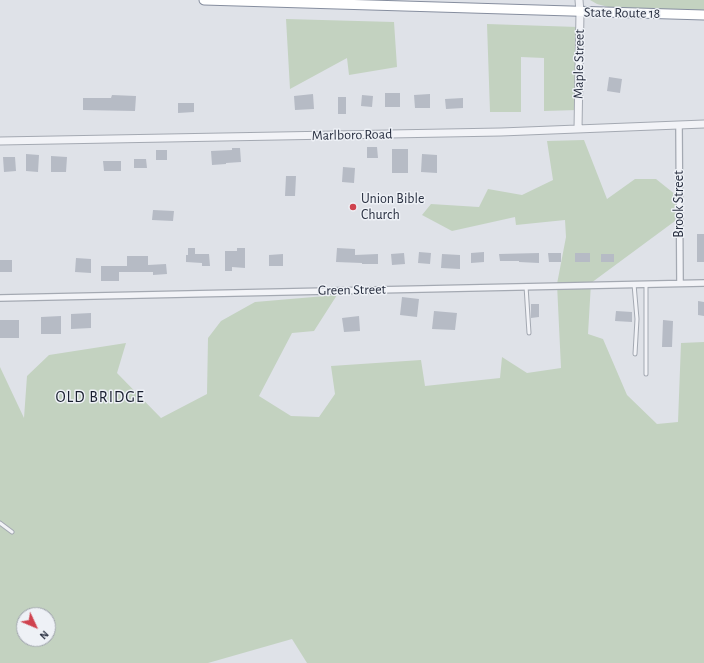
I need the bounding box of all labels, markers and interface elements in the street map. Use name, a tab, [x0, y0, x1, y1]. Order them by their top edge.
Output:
street label: State Route 18	[584, 4, 660, 22]
street label: Maple Street	[570, 29, 588, 99]
street label: Marlboro Road	[312, 126, 392, 144]
street label: Brook Street	[671, 170, 687, 238]
place label: Union Bible Church	[361, 191, 424, 224]
marker: Union Bible Church	[348, 202, 358, 212]
street label: Green Street	[318, 281, 386, 299]
district label: OLD BRIDGE	[55, 387, 145, 407]
north arrow	[16, 607, 56, 647]
text: N	[38, 628, 51, 642]

